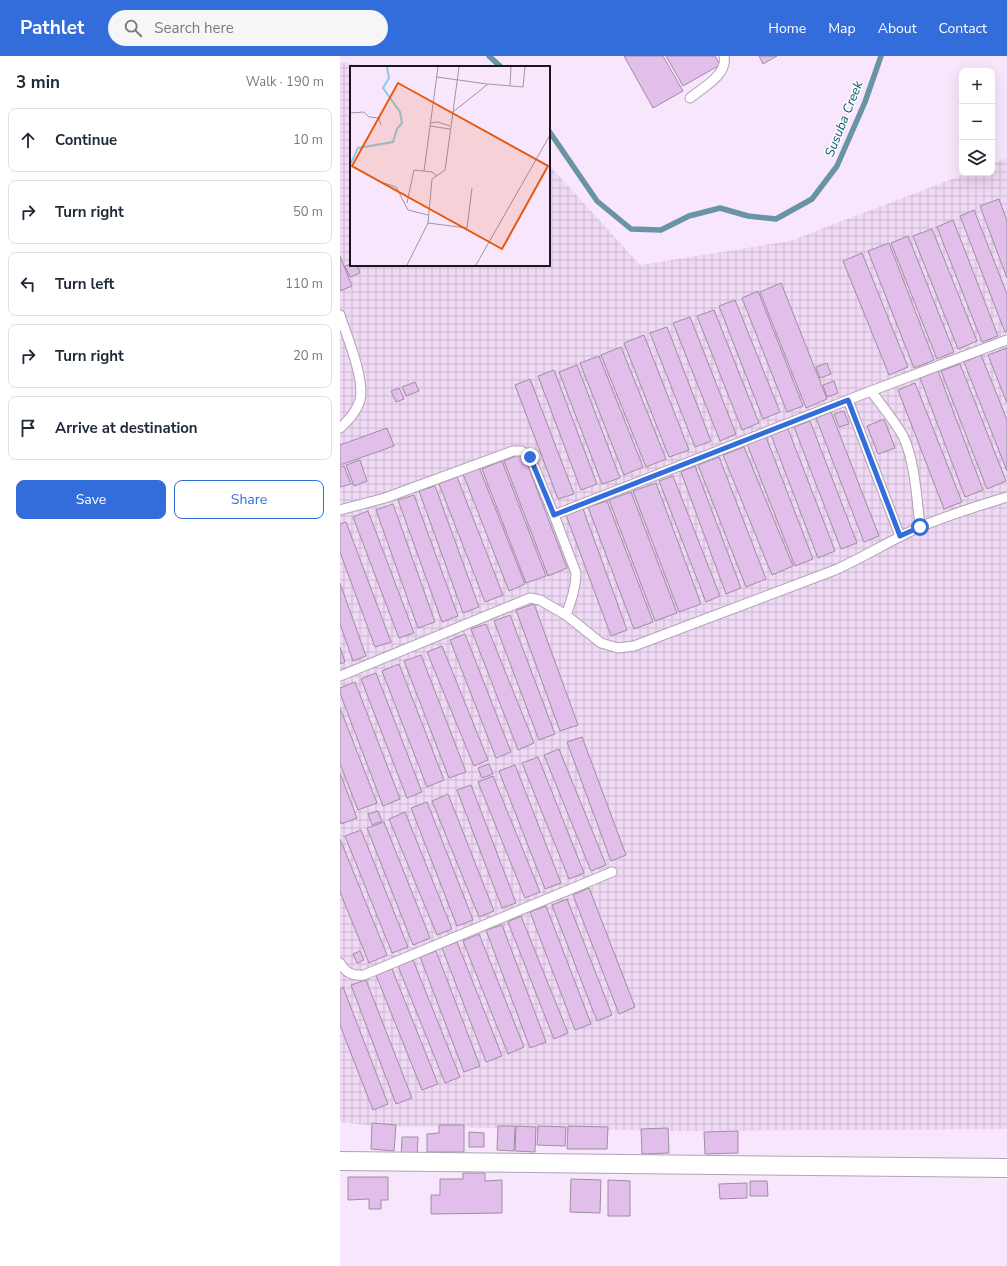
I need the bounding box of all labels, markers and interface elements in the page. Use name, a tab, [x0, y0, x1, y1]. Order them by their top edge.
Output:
search box	[108, 10, 388, 46]
text: Pathlet	[20, 15, 84, 41]
icon: search	[122, 17, 144, 39]
text: Search here	[154, 18, 234, 38]
text: Home	[768, 19, 806, 38]
text: Map	[828, 19, 856, 38]
text: About	[878, 19, 917, 38]
text: Contact	[939, 19, 987, 38]
inset map	[350, 66, 550, 266]
map controls	[959, 68, 995, 176]
button: +	[959, 68, 995, 104]
text: 3 min	[16, 71, 60, 94]
text: Walk · 190 m	[246, 73, 324, 91]
water label: Susuba Creek	[821, 78, 868, 160]
button: −	[959, 104, 995, 140]
icon: ahead	[17, 129, 39, 151]
text: Continue	[55, 130, 117, 150]
text: 10 m	[293, 131, 323, 149]
button: layers	[959, 140, 995, 176]
icon: right	[17, 201, 39, 223]
text: Turn right	[55, 202, 124, 222]
text: 50 m	[293, 203, 323, 221]
icon: left	[17, 273, 39, 295]
text: Turn left	[55, 274, 114, 294]
text: 110 m	[285, 275, 323, 293]
icon: right	[17, 345, 39, 367]
text: Turn right	[55, 346, 124, 366]
text: 20 m	[293, 347, 323, 365]
icon: arrive	[17, 417, 39, 439]
text: Arrive at destination	[55, 418, 198, 438]
route end	[521, 448, 539, 466]
button: Save	[16, 480, 166, 519]
button: Share	[174, 480, 324, 519]
route start	[911, 518, 929, 536]

